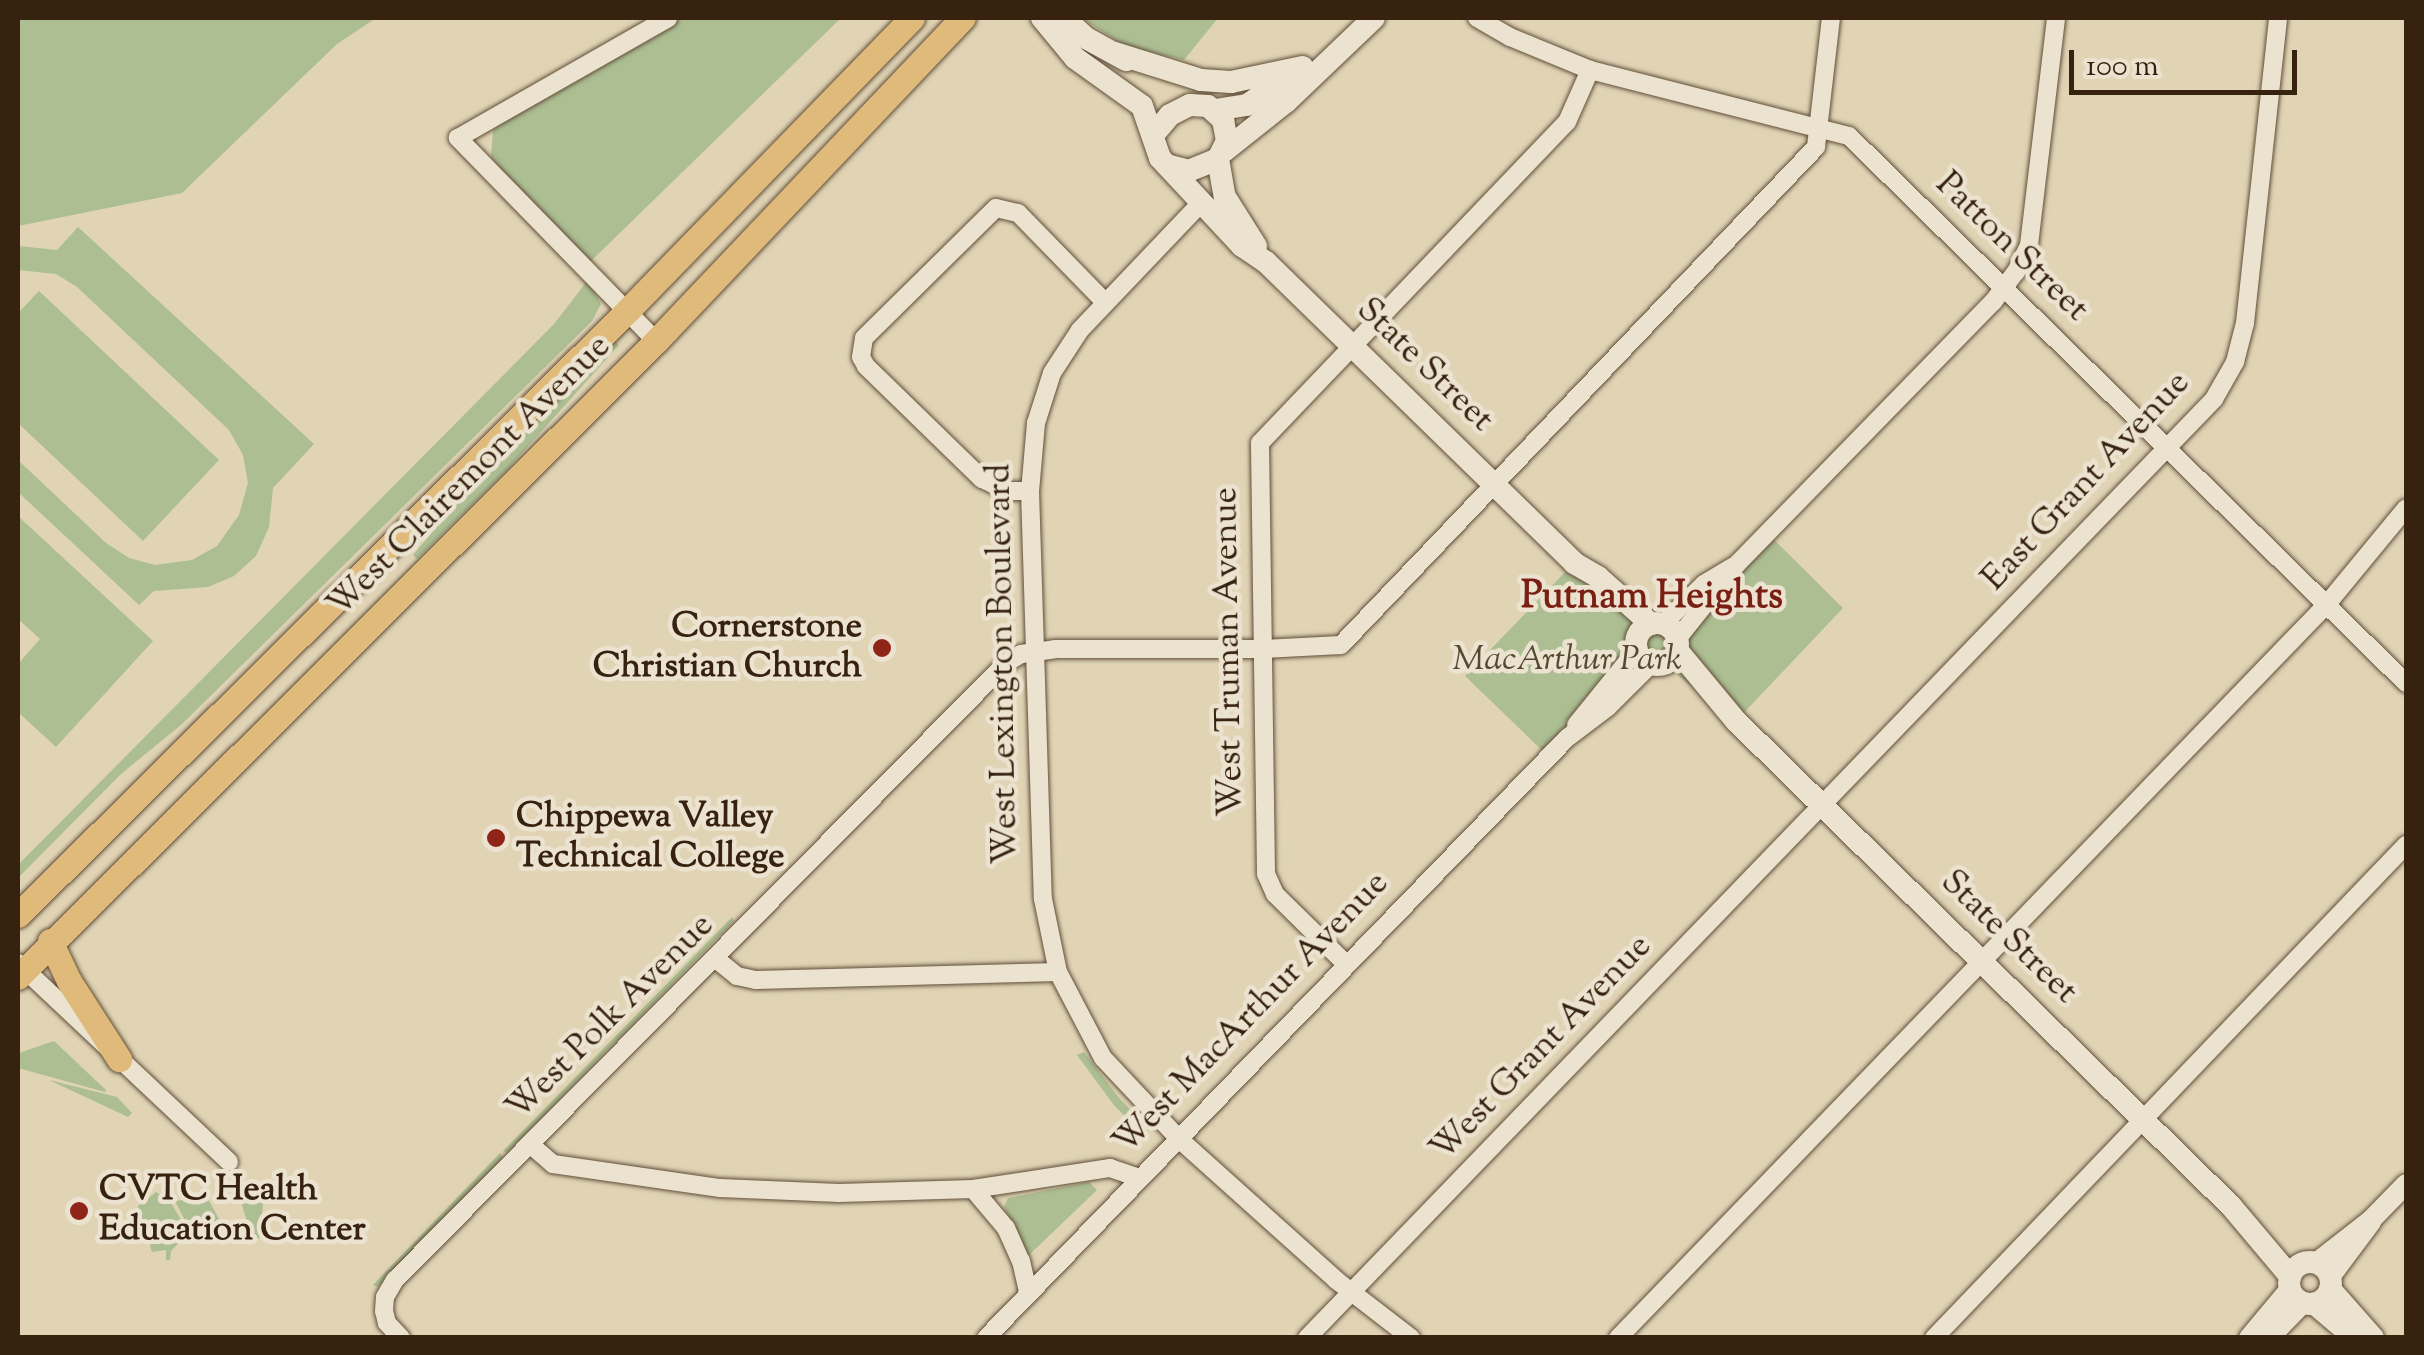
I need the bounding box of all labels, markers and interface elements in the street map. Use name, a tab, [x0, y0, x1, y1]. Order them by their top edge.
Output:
scale bar	[2074, 30, 2302, 92]
text: 100 m	[2086, 46, 2159, 89]
street label: Patton Street	[1926, 165, 2096, 331]
street label: State Street	[1347, 290, 1501, 442]
street label: West Clairemont Avenue	[320, 327, 620, 627]
street label: East Grant Avenue	[1974, 363, 2200, 601]
street label: West Lexington Boulevard	[980, 463, 1028, 865]
street label: West Truman Avenue	[1206, 487, 1254, 817]
district label: Putnam Heights	[1521, 576, 1783, 622]
place label: Cornerstone Christian Church	[593, 607, 862, 689]
marker: Cornerstone Christian Church	[871, 637, 893, 659]
park label: MacArthur Park	[1452, 640, 1682, 682]
place label: Chippewa Valley Technical College	[516, 797, 785, 879]
marker: Chippewa Valley Technical College	[485, 827, 507, 849]
street label: State Street	[1931, 862, 2085, 1014]
street label: West MacArthur Avenue	[1106, 864, 1398, 1164]
street label: West Polk Avenue	[499, 906, 723, 1130]
street label: West Grant Avenue	[1423, 927, 1661, 1171]
place label: CVTC Health Education Center	[99, 1170, 366, 1252]
marker: CVTC Health Education Center	[68, 1200, 90, 1222]

